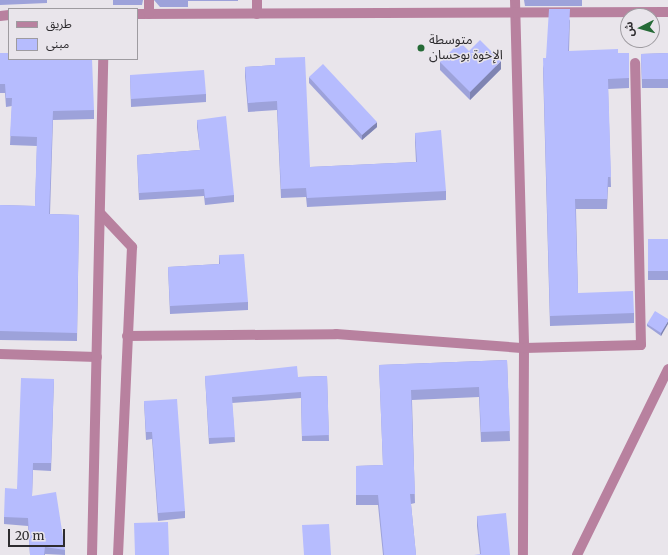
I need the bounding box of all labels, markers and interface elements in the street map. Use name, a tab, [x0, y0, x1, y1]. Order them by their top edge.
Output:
legend	[8, 8, 138, 60]
north arrow	[620, 8, 660, 48]
text: طريق	[46, 16, 72, 31]
text: ش	[621, 21, 637, 37]
place label: متوسطة الإخوة بوحسان	[429, 33, 503, 64]
text: مبنى	[46, 36, 69, 51]
marker: متوسطة الإخوة بوحسان	[416, 43, 426, 53]
scale bar	[10, 521, 67, 547]
text: 20 m	[15, 528, 44, 543]

